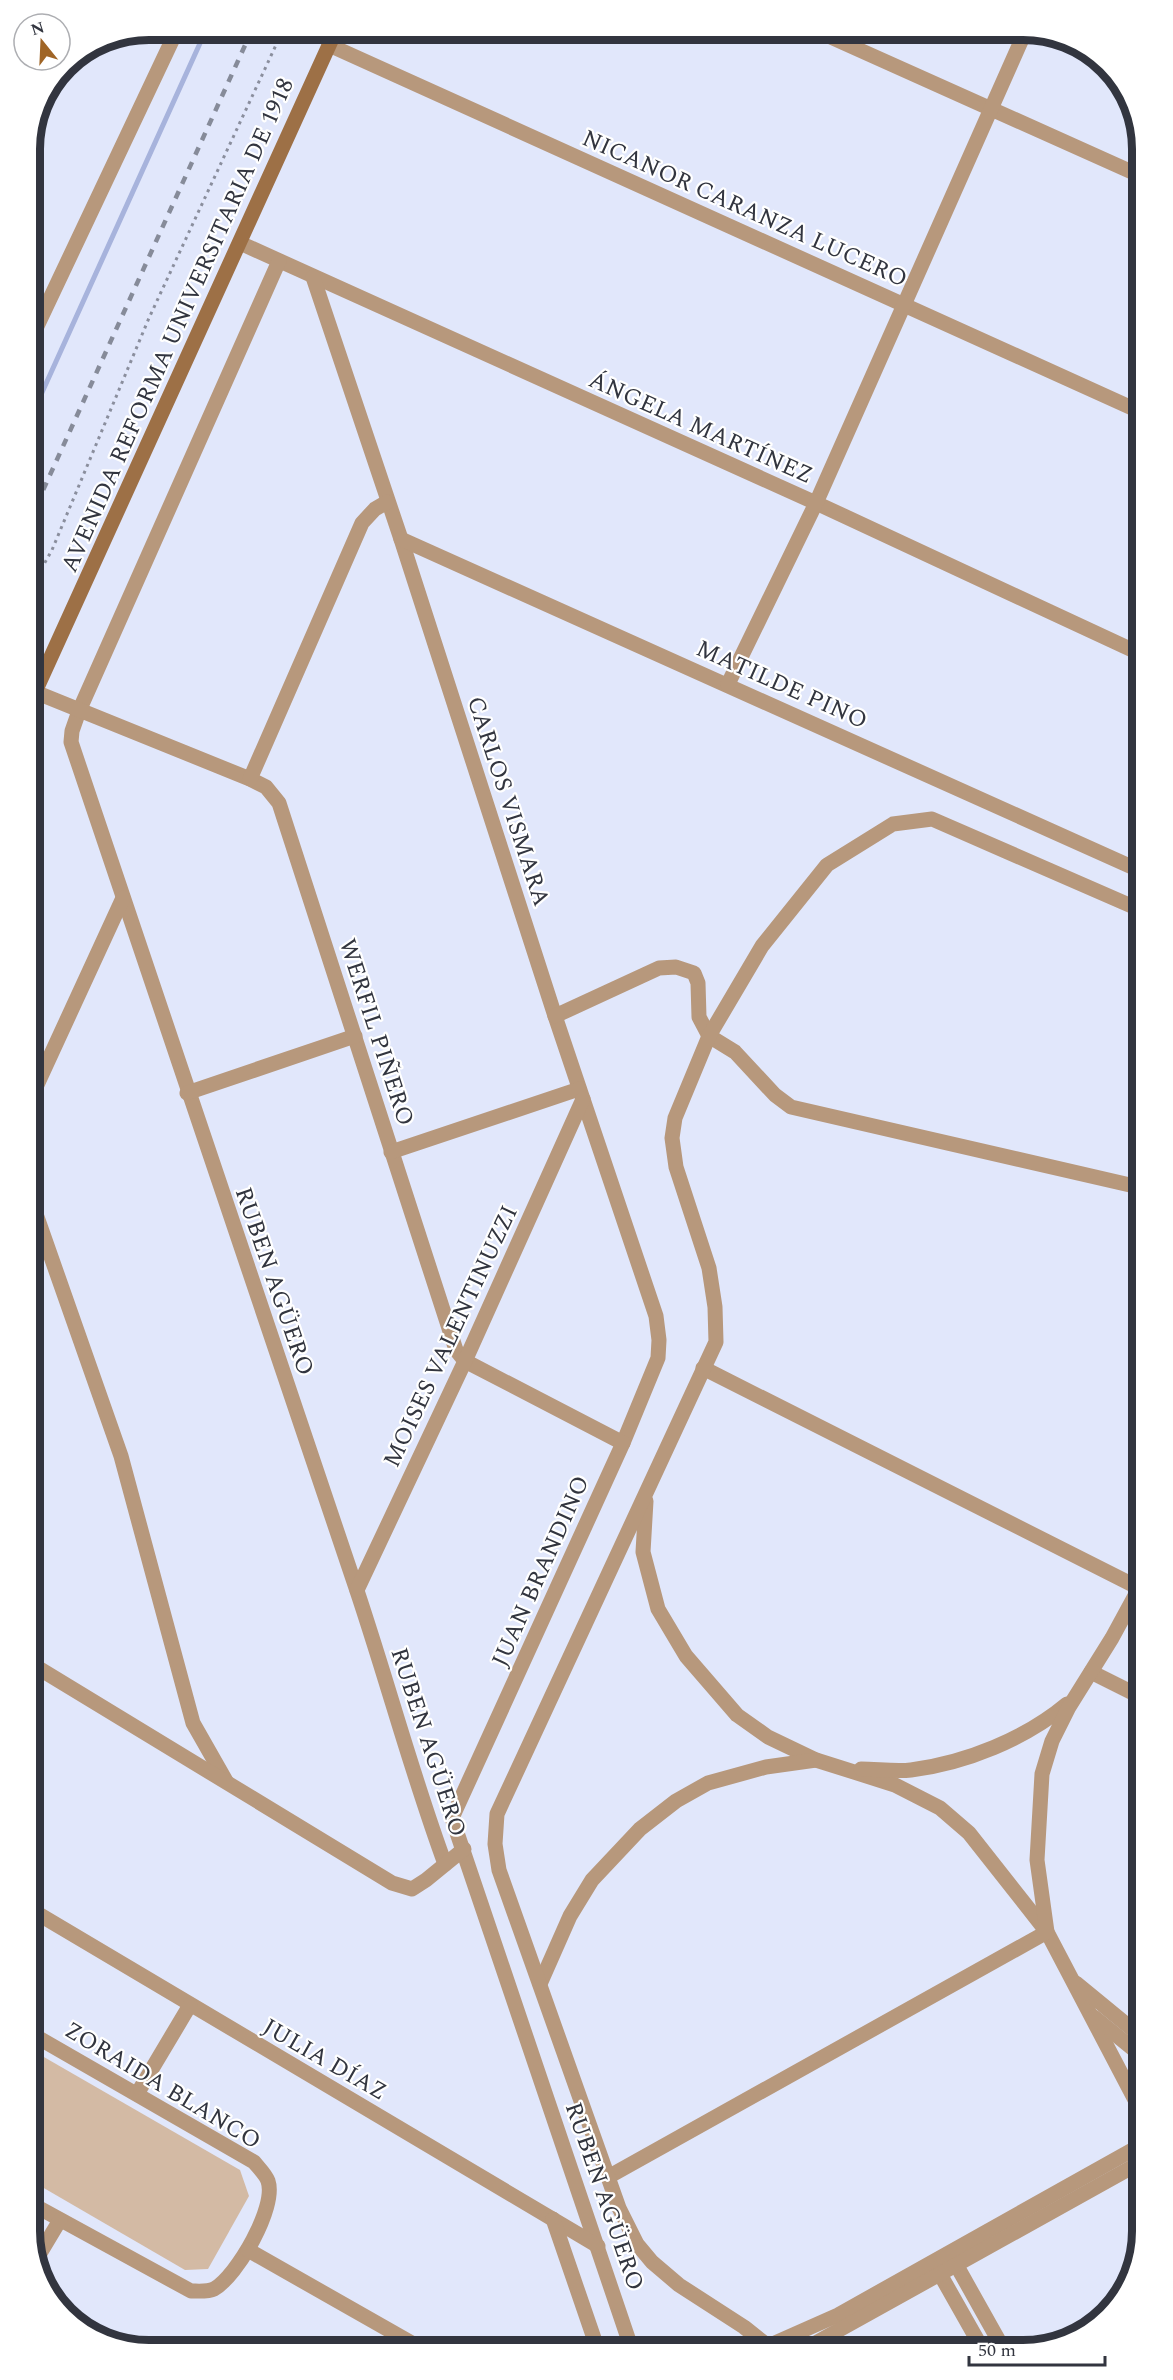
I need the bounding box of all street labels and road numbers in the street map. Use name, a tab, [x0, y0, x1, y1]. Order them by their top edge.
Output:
street label: AVENIDA REFORMA UNIVERSITARIA DE 1918	[52, 72, 304, 579]
street label: NICANOR CARANZA LUCERO	[576, 121, 913, 297]
street label: ÁNGELA MARTÍNEZ	[583, 362, 819, 494]
street label: MATILDE PINO	[690, 631, 873, 739]
street label: CARLOS VISMARA	[457, 692, 559, 911]
street label: WERFIL PIÑERO	[329, 934, 423, 1131]
street label: RUBEN AGÜERO	[225, 1182, 323, 1380]
street label: MOISES VALENTINUZZI	[374, 1199, 528, 1473]
street label: JUAN BRANDINO	[483, 1470, 599, 1673]
street label: RUBEN AGÜERO	[380, 1643, 476, 1842]
street label: JULIA DÍAZ	[256, 2010, 393, 2110]
street label: ZORAIDA BLANCO	[57, 2013, 268, 2159]
street label: RUBEN AGÜERO	[555, 2097, 653, 2295]

